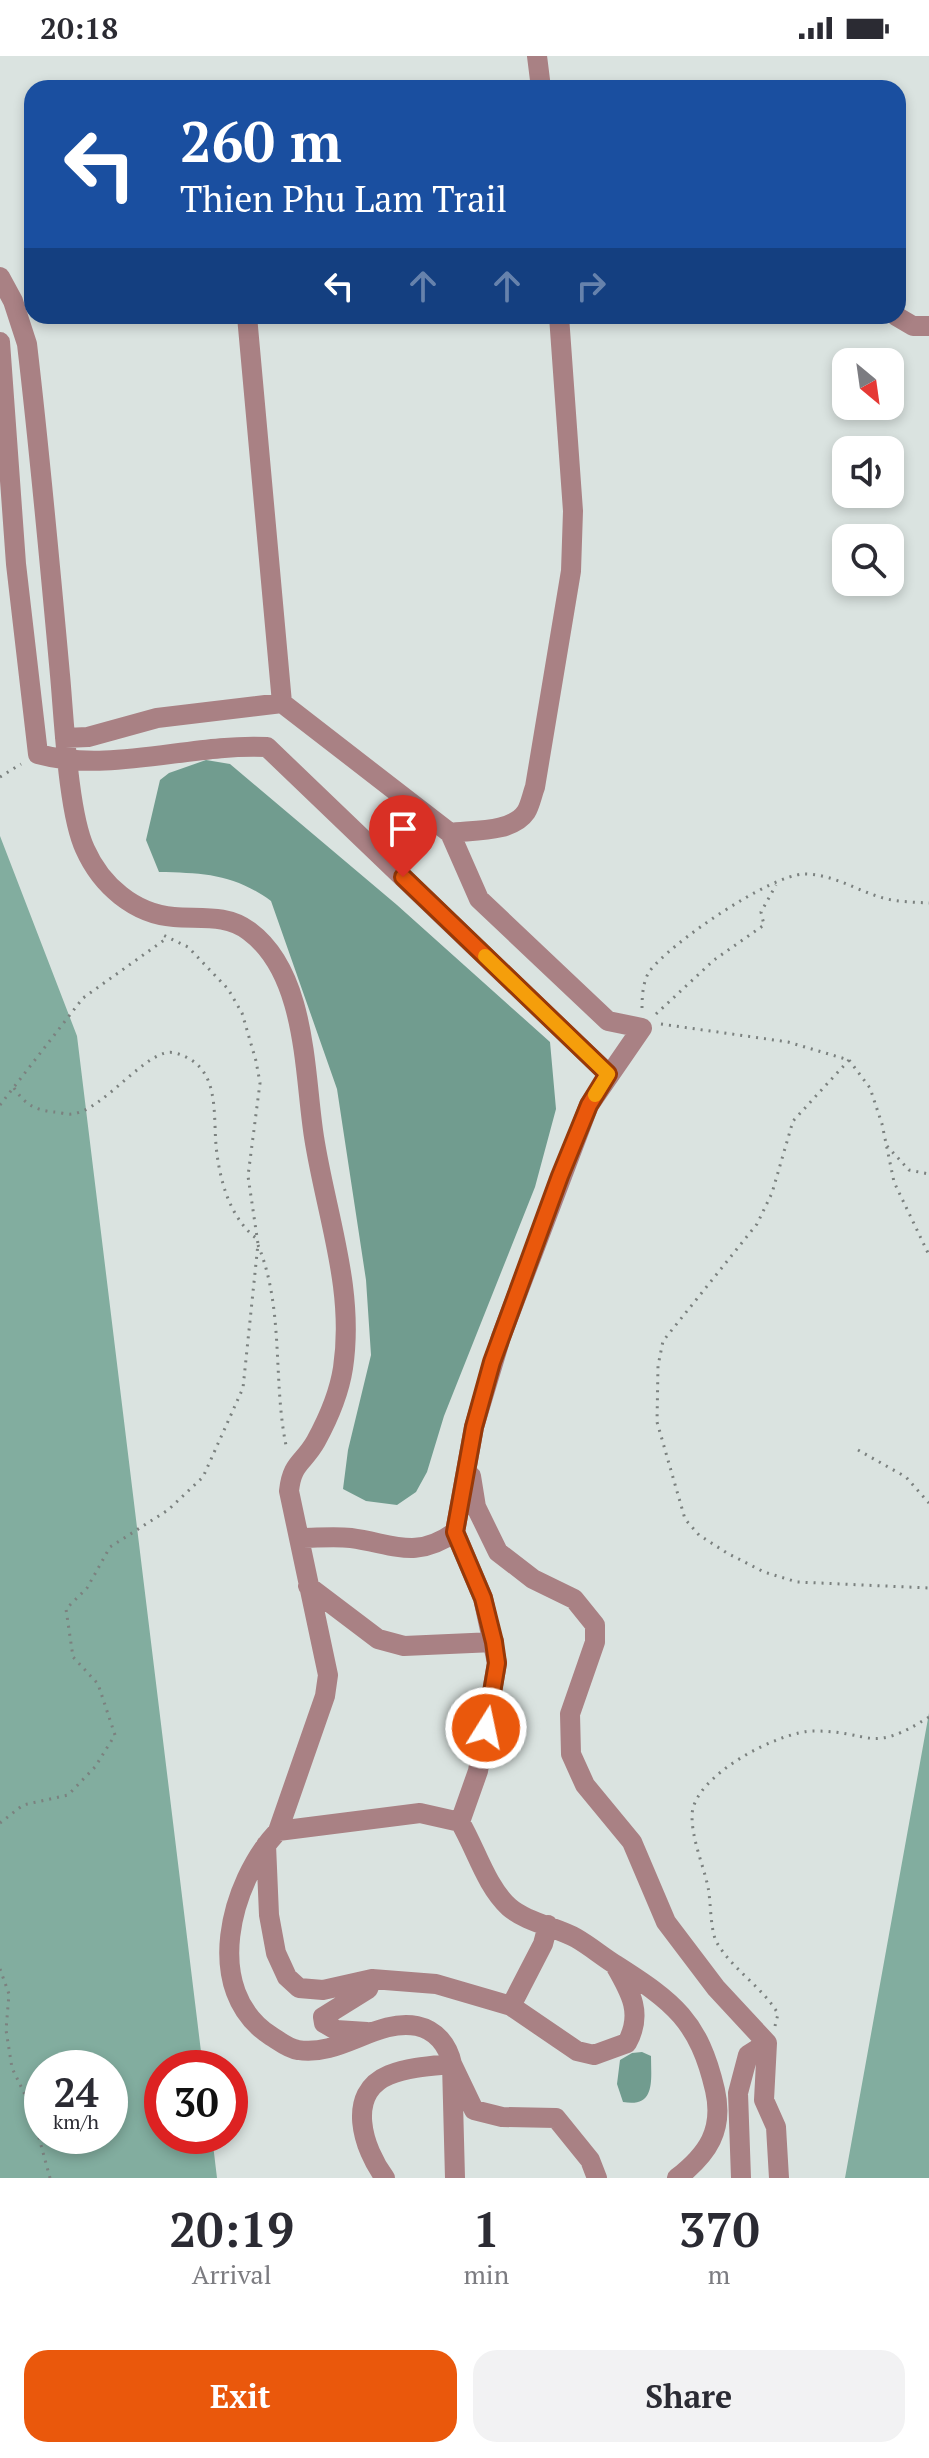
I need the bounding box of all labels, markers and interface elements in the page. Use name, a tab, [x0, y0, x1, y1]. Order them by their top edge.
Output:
text: 20:18	[40, 8, 118, 48]
text: 260 m	[180, 104, 342, 178]
icon: left	[48, 112, 152, 216]
text: Thien Phu Lam Trail	[180, 175, 507, 222]
icon: left	[317, 264, 361, 308]
icon: ahead	[401, 264, 445, 308]
icon: ahead	[485, 264, 529, 308]
icon: right	[569, 264, 613, 308]
north arrow	[832, 348, 904, 420]
map controls	[832, 348, 904, 596]
button: sound	[832, 436, 904, 508]
button: search	[832, 524, 904, 596]
pin	[369, 795, 437, 877]
icon: arrive	[381, 807, 425, 851]
position arrow	[444, 1686, 528, 1770]
speed limit sign: 30	[144, 2050, 248, 2154]
text: 24	[53, 2065, 99, 2118]
text: km/h	[53, 2108, 99, 2135]
text: 20:19	[169, 2197, 294, 2261]
text: 1	[473, 2197, 500, 2261]
text: 370	[678, 2197, 760, 2261]
text: Arrival	[192, 2257, 272, 2291]
text: min	[463, 2257, 509, 2291]
text: m	[708, 2257, 730, 2291]
button: Exit	[24, 2350, 457, 2442]
button: Share	[473, 2350, 905, 2442]

